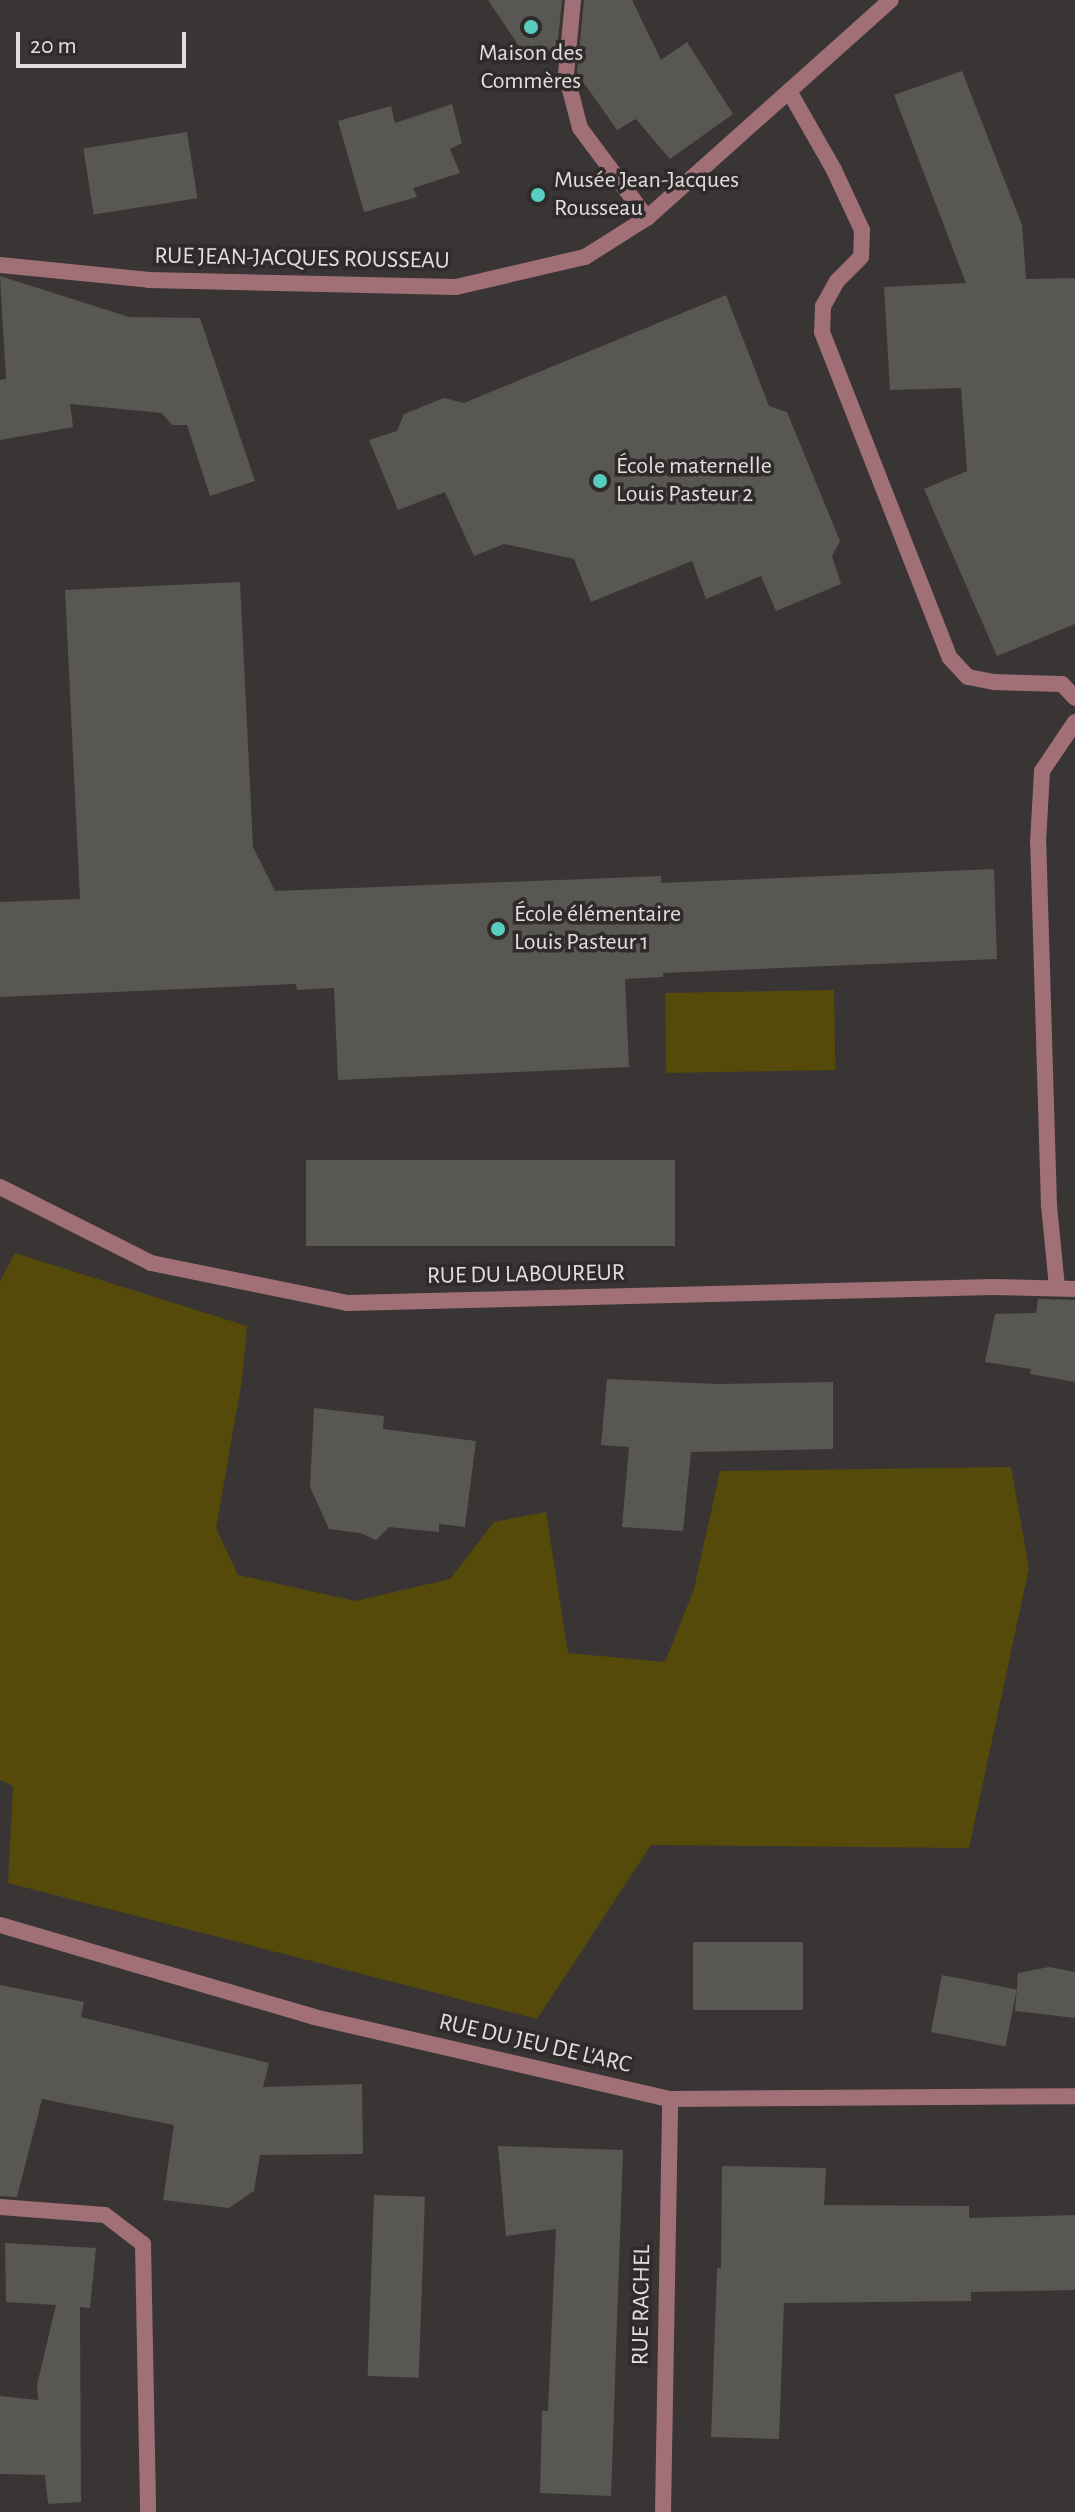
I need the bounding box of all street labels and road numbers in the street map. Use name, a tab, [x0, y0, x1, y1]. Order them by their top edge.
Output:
street label: RUE JEAN-JACQUES ROUSSEAU	[154, 242, 450, 276]
street label: RUE DU LABOUREUR	[427, 1259, 625, 1291]
street label: RUE DU JEU DE L'ARC	[436, 2008, 634, 2080]
street label: RUE RACHEL	[627, 2244, 657, 2366]

